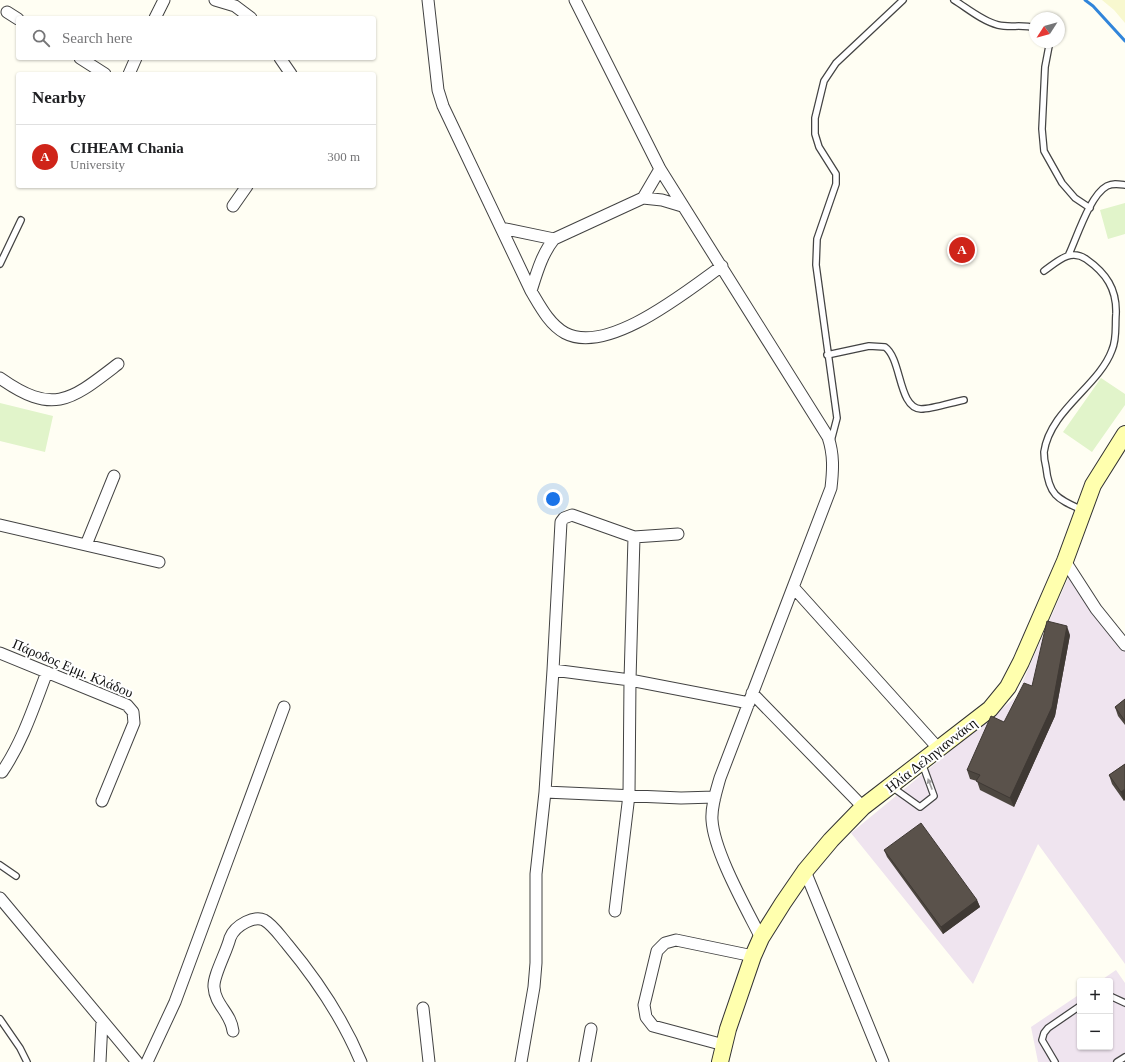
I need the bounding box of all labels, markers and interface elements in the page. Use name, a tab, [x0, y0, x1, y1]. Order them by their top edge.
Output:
north arrow	[1029, 12, 1065, 48]
search box	[16, 16, 376, 60]
icon: search	[30, 27, 52, 49]
text: Search here	[62, 30, 132, 46]
text: Nearby	[32, 88, 86, 107]
text: CIHEAM Chania	[70, 140, 184, 156]
text: A	[40, 149, 50, 164]
text: 300 m	[327, 149, 360, 164]
text: University	[70, 157, 125, 172]
pin: A	[949, 235, 975, 265]
your location	[543, 489, 563, 509]
street label: Πάροδος Εμμ. Κλάδου	[10, 636, 135, 701]
street label: Ηλία Δεληγιαννάκη	[883, 715, 980, 796]
one-way arrow	[926, 778, 932, 790]
map controls	[1077, 978, 1113, 1050]
button: +	[1077, 978, 1113, 1014]
button: −	[1077, 1014, 1113, 1050]

